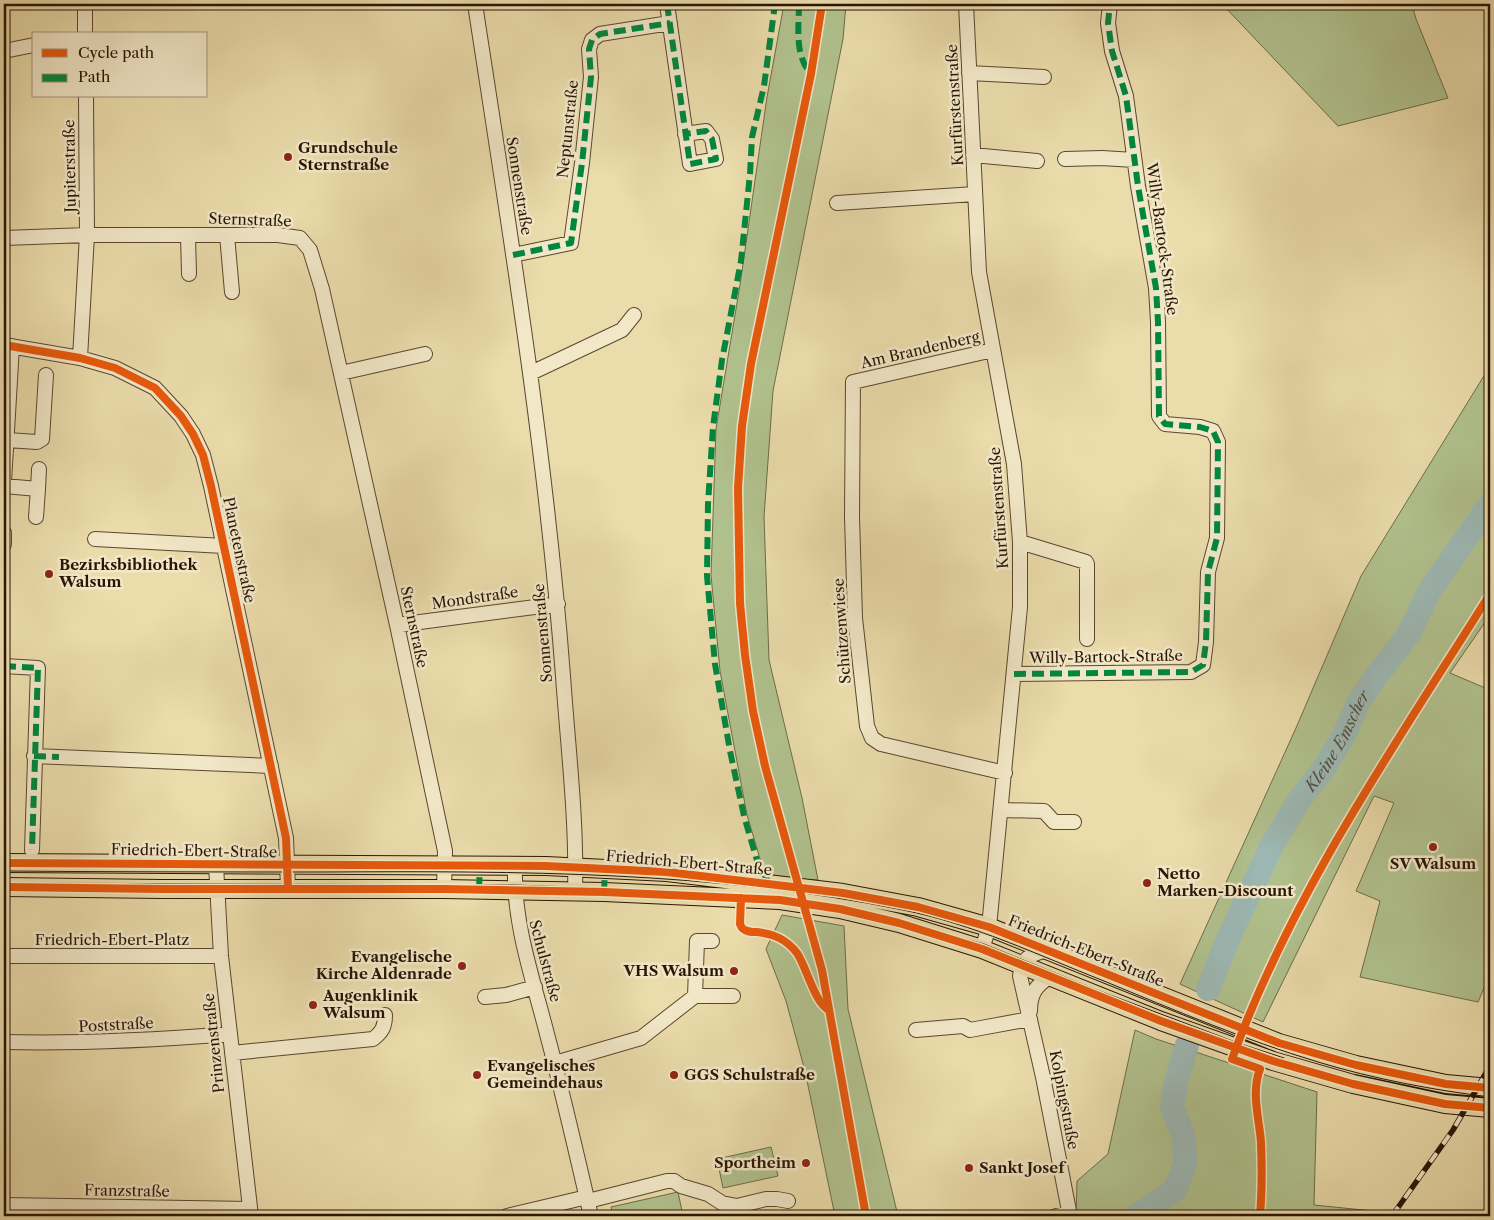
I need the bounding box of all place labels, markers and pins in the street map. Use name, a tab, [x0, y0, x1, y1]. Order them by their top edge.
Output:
place label: Grundschule Sternstraße	[298, 138, 398, 174]
marker: Grundschule Sternstraße	[282, 151, 294, 163]
place label: Bezirksbibliothek Walsum	[58, 555, 198, 591]
marker: Bezirksbibliothek Walsum	[43, 568, 55, 580]
marker: SV Walsum	[1427, 841, 1439, 853]
place label: SV Walsum	[1390, 854, 1476, 873]
place label: Netto Marken-Discount	[1157, 864, 1293, 900]
marker: Netto Marken-Discount	[1141, 877, 1153, 889]
place label: Evangelische Kirche Aldenrade	[316, 947, 452, 983]
marker: Evangelische Kirche Aldenrade	[456, 960, 468, 972]
place label: VHS Walsum	[622, 961, 724, 980]
marker: VHS Walsum	[728, 965, 740, 977]
place label: Augenklinik Walsum	[322, 986, 419, 1022]
marker: Augenklinik Walsum	[307, 999, 319, 1011]
place label: Evangelisches Gemeindehaus	[487, 1056, 603, 1092]
place label: GGS Schulstraße	[684, 1065, 815, 1084]
marker: Evangelisches Gemeindehaus	[471, 1069, 483, 1081]
marker: GGS Schulstraße	[668, 1069, 680, 1081]
place label: Sportheim	[714, 1153, 796, 1172]
marker: Sportheim	[800, 1157, 812, 1169]
place label: Sankt Josef	[979, 1158, 1067, 1177]
marker: Sankt Josef	[963, 1162, 975, 1174]

